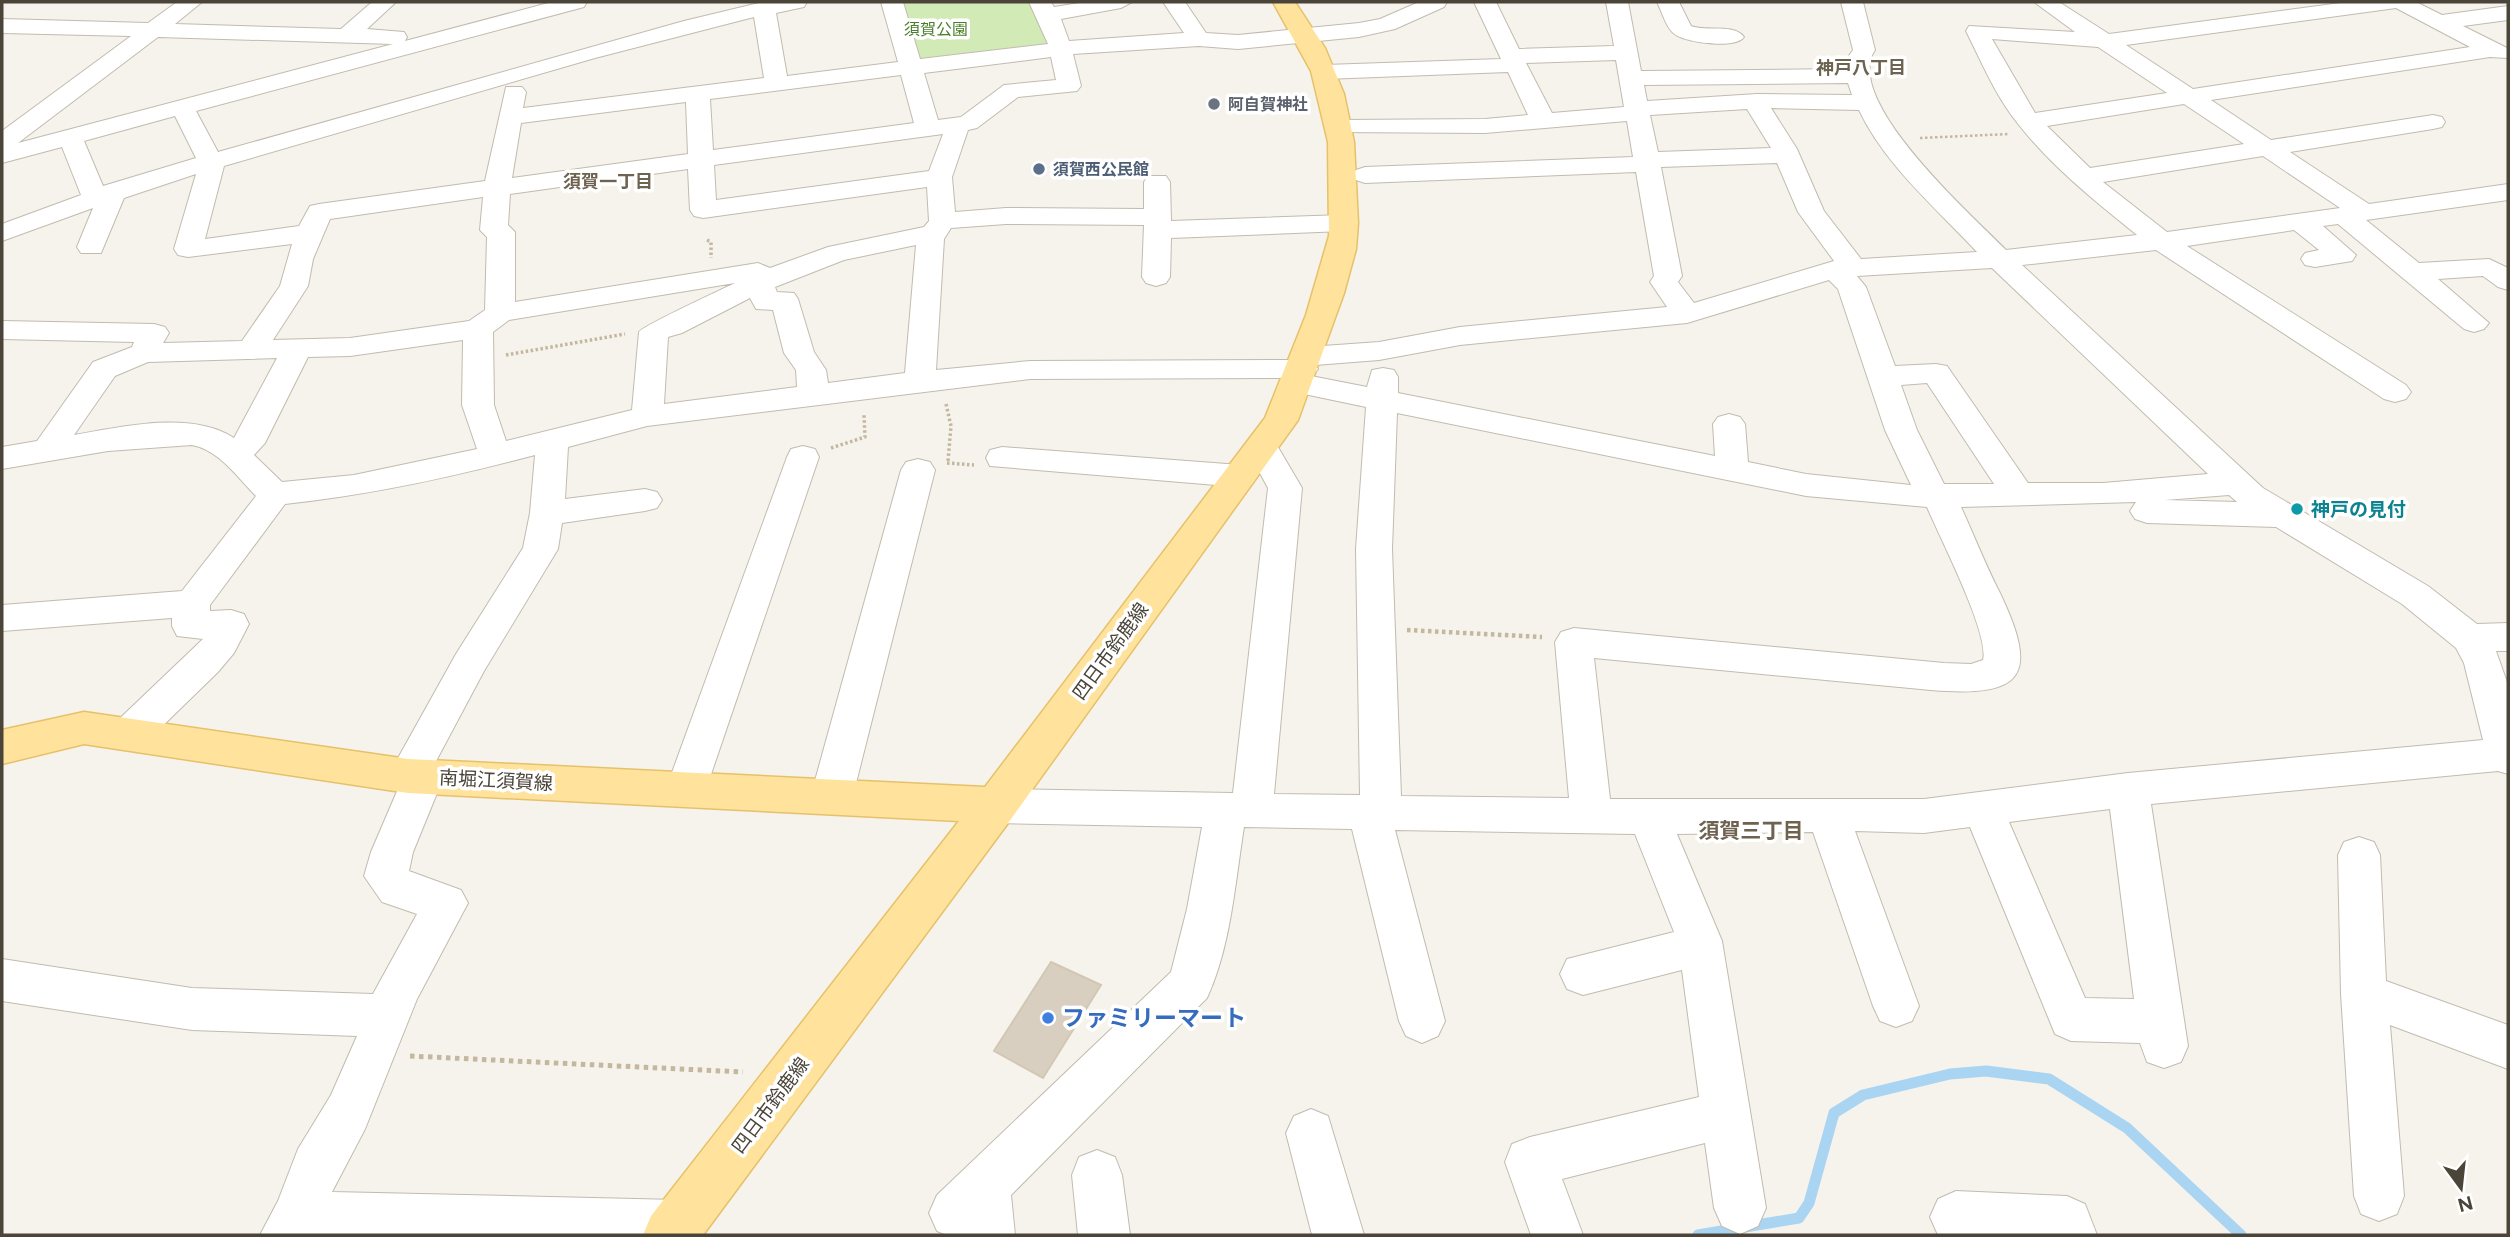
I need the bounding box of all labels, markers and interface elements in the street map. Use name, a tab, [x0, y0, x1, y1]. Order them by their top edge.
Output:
park label: 須賀公園	[904, 20, 968, 39]
district label: 神戸八丁目	[1816, 57, 1906, 79]
place label: 阿自賀神社	[1228, 95, 1308, 114]
marker: 阿自賀神社	[1206, 96, 1222, 112]
place label: 須賀西公民館	[1053, 160, 1149, 179]
marker: 須賀西公民館	[1031, 161, 1047, 177]
district label: 須賀一丁目	[563, 171, 653, 193]
place label: 神戸の見付	[2311, 498, 2406, 521]
marker: 神戸の見付	[2289, 501, 2305, 517]
street label: 四日市鈴鹿線	[1068, 598, 1153, 704]
street label: 南堀江須賀線	[438, 766, 554, 795]
district label: 須賀三丁目	[1699, 818, 1804, 843]
place label: ファミリーマート	[1062, 1004, 1246, 1032]
marker: ファミリーマート	[1040, 1010, 1056, 1026]
street label: 四日市鈴鹿線	[727, 1053, 814, 1158]
north arrow	[2426, 1153, 2496, 1223]
text: N	[2455, 1191, 2475, 1217]

